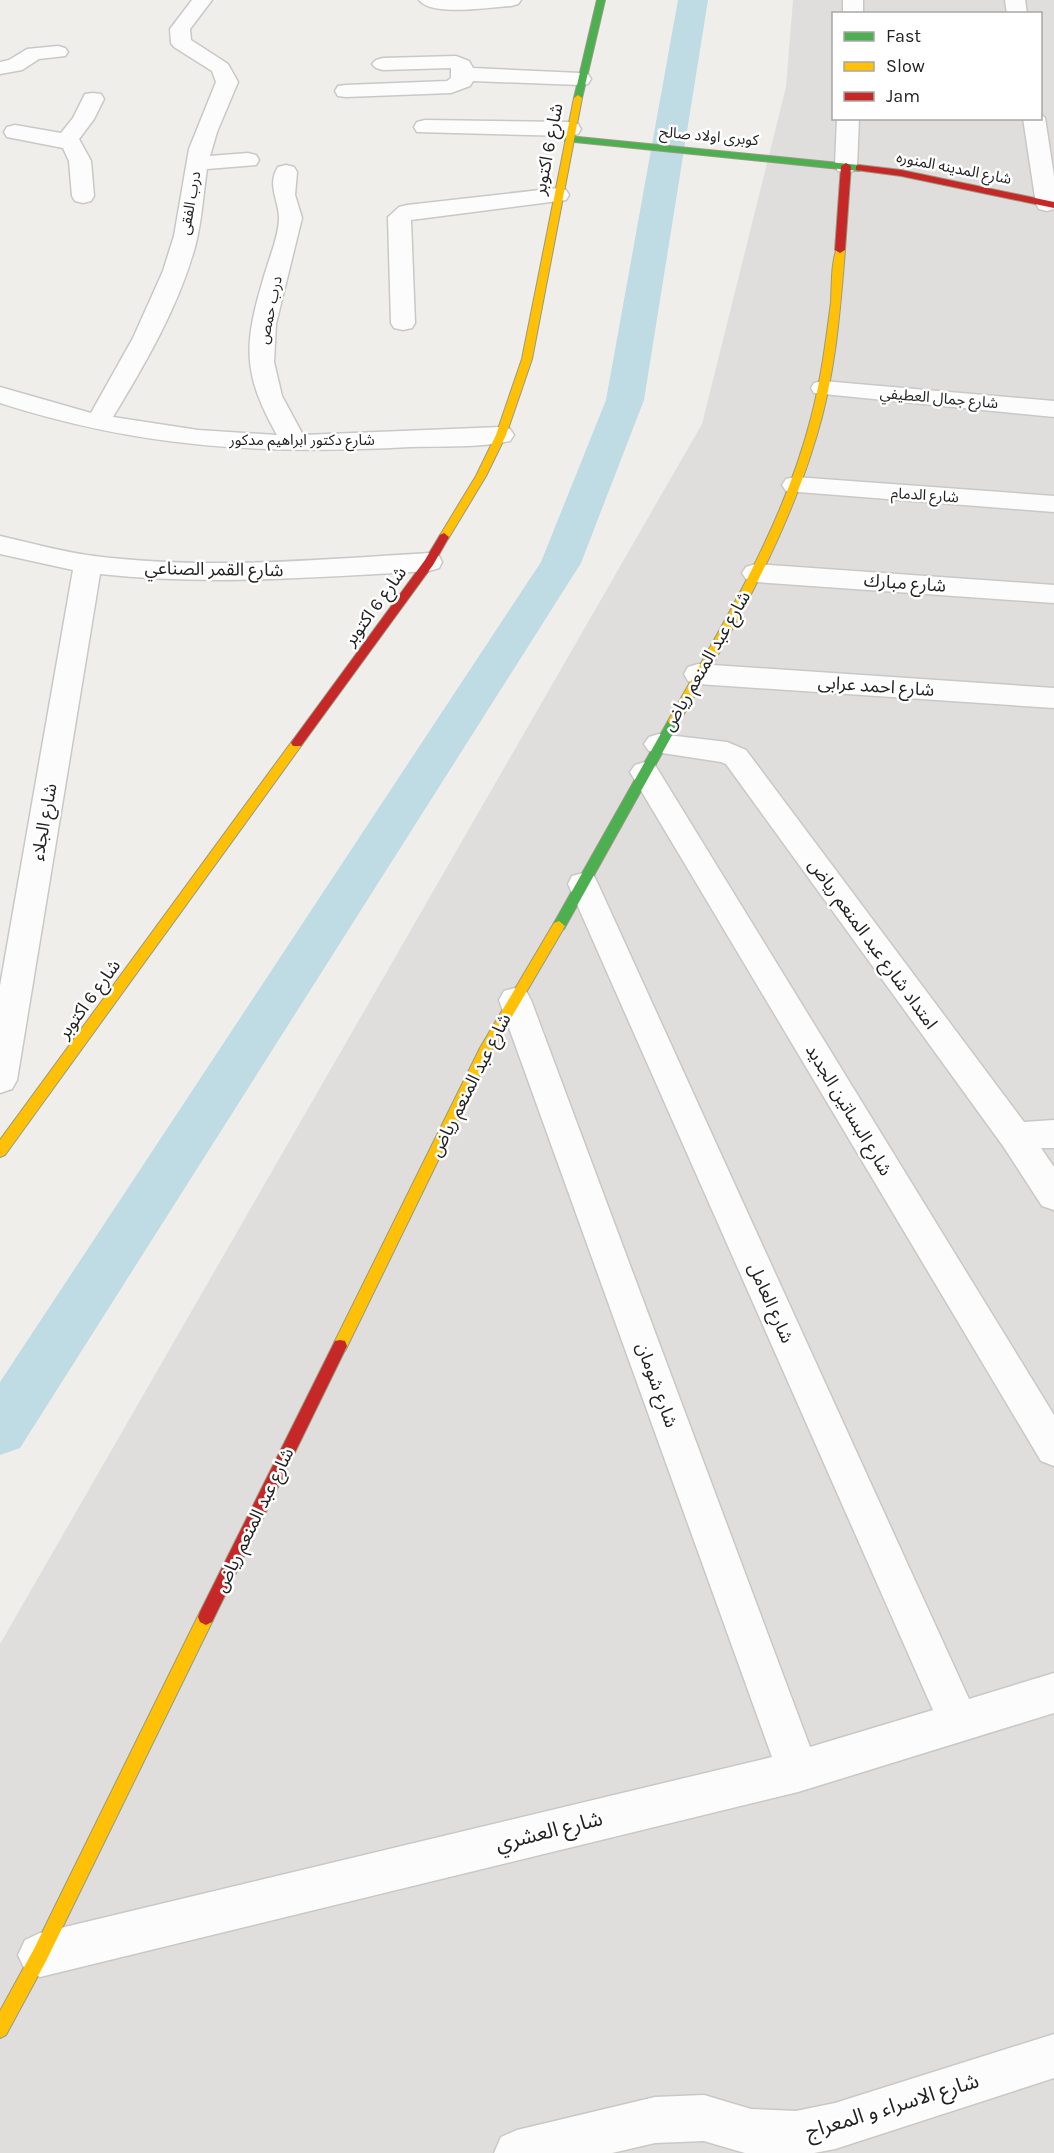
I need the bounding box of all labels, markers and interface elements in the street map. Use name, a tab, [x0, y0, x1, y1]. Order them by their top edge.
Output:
legend	[832, 12, 1042, 120]
text: Fast	[886, 25, 921, 47]
text: Slow	[886, 55, 925, 77]
text: Jam	[886, 85, 920, 107]
street label: شارع 6 اكتوبر	[528, 101, 571, 198]
street label: كوبرى اولاد صالح	[658, 123, 760, 152]
street label: شارع المدينه المنوره	[894, 148, 1013, 191]
street label: درب الفقى	[176, 170, 204, 236]
street label: درب حمص	[254, 274, 286, 346]
street label: شارع جمال العطيفي	[879, 384, 999, 415]
street label: شارع دكتور ابراهيم مدكور	[228, 431, 375, 452]
street label: شارع الدمام	[890, 484, 960, 509]
street label: شارع القمر الصناعي	[144, 557, 284, 584]
street label: شارع 6 اكتوبر	[338, 562, 414, 653]
street label: شارع مبارك	[863, 569, 947, 600]
street label: شارع عبد المنعم رياض	[657, 587, 758, 736]
street label: شارع احمد عرابى	[817, 671, 935, 704]
street label: شارع الجلاء	[26, 782, 65, 863]
street label: امتداد شارع عبد المنعم رياض	[801, 855, 942, 1035]
street label: شارع 6 اكتوبر	[52, 955, 128, 1046]
street label: شارع عبد المنعم رياض	[424, 1010, 518, 1162]
street label: شارع البساتين الجديد	[798, 1040, 897, 1181]
street label: شارع العامل	[741, 1259, 798, 1348]
street label: شارع شومان	[629, 1339, 683, 1432]
street label: شارع عبد المنعم رياض	[209, 1444, 301, 1597]
street label: شارع العشري	[493, 1806, 606, 1860]
street label: شارع الاسراء و المعراج	[802, 2068, 983, 2147]

